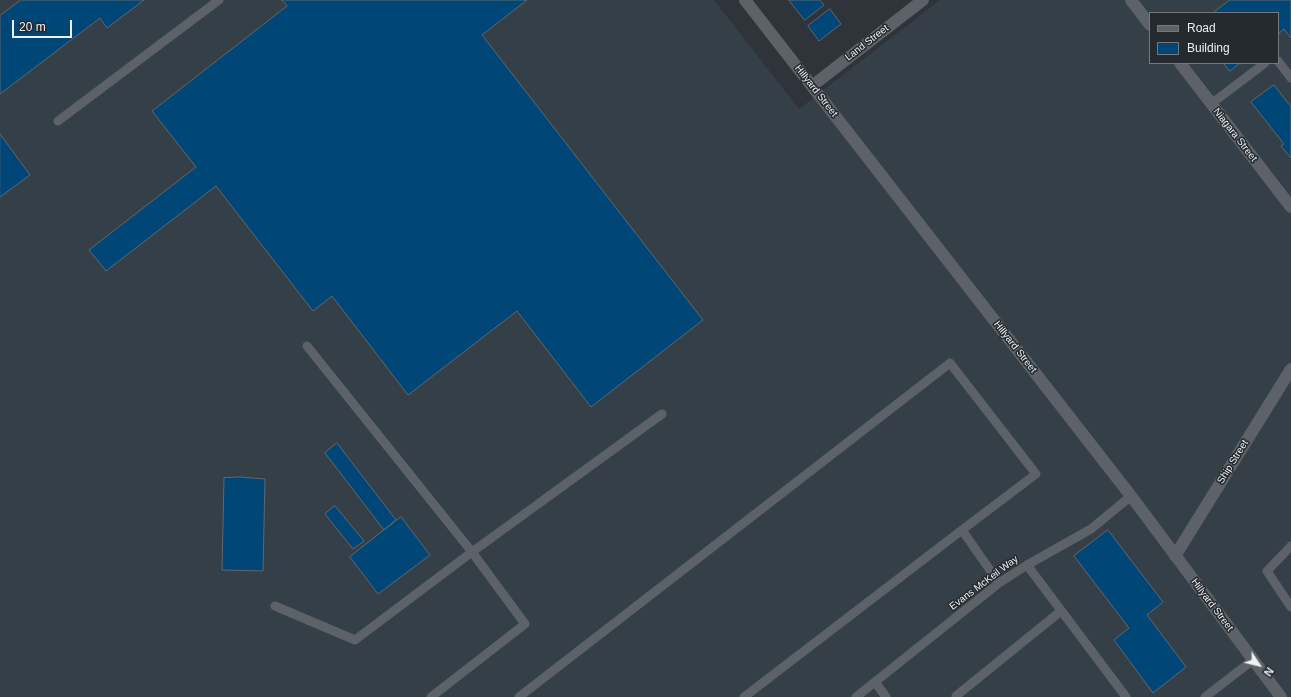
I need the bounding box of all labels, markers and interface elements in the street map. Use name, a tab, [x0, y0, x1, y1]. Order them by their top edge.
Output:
scale bar	[14, 12, 74, 38]
legend	[1149, 12, 1279, 64]
text: 20 m	[19, 20, 46, 34]
text: Road	[1187, 21, 1216, 35]
street label: Land Street	[843, 22, 891, 64]
text: Building	[1187, 41, 1230, 55]
street label: Hillyard Street	[792, 63, 840, 119]
street label: Niagara Street	[1210, 106, 1260, 164]
street label: Hillyard Street	[991, 319, 1039, 375]
street label: Ship Street	[1215, 438, 1251, 486]
street label: Evans McKeil Way	[947, 553, 1021, 613]
street label: Hillyard Street	[1188, 576, 1236, 634]
north arrow	[1239, 645, 1279, 685]
text: N	[1262, 665, 1276, 679]

